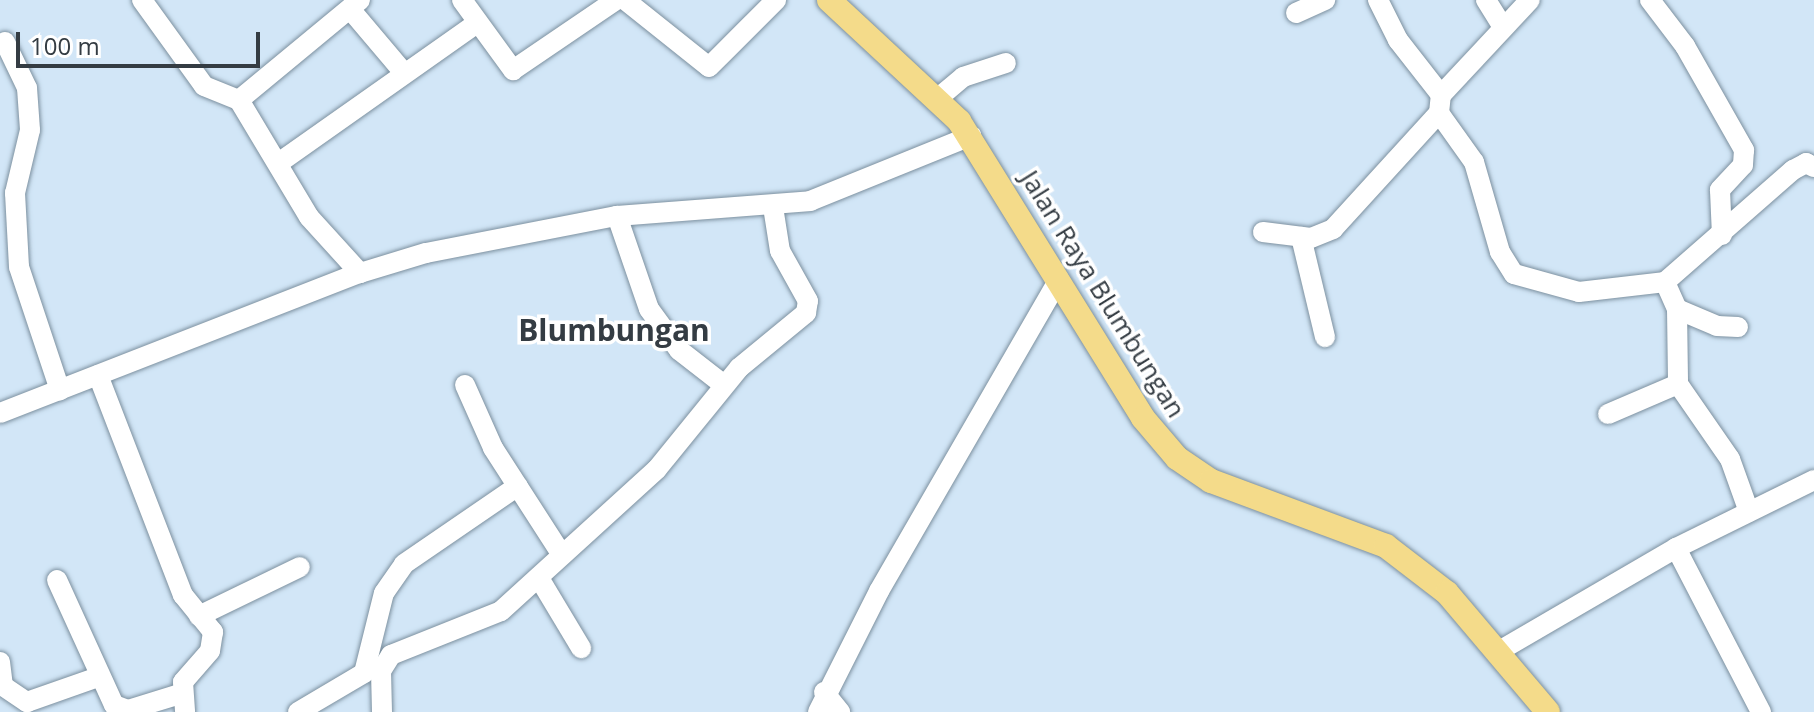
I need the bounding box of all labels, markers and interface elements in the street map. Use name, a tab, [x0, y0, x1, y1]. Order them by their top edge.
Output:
scale bar	[20, 16, 264, 66]
text: 100 m	[30, 29, 100, 62]
street label: Jalan Raya Blumbungan	[1014, 165, 1192, 423]
district label: Blumbungan	[518, 312, 710, 348]

